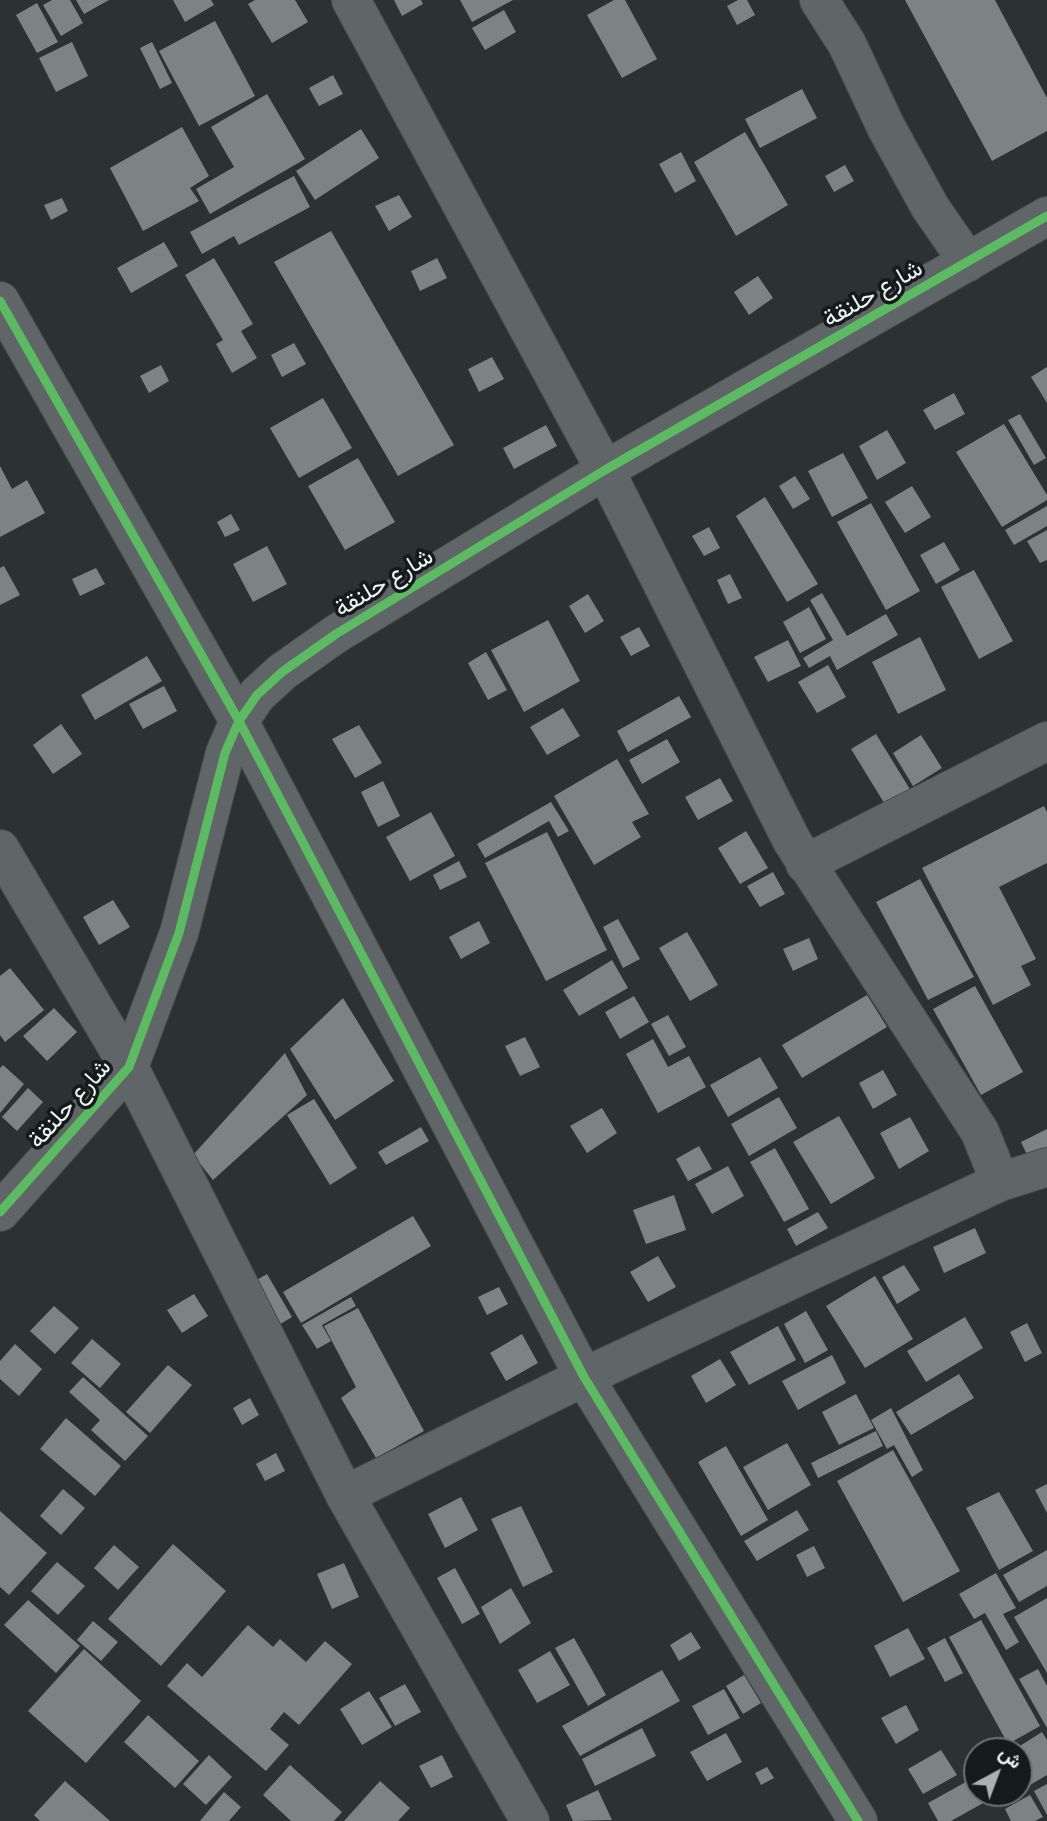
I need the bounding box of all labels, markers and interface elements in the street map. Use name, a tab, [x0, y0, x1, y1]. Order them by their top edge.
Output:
street label: شارع حلنقة	[818, 254, 928, 334]
street label: شارع حلنقة	[329, 542, 439, 624]
street label: شارع حلنقة	[23, 1054, 117, 1154]
north arrow	[963, 1737, 1033, 1807]
text: ش	[995, 1741, 1027, 1773]

